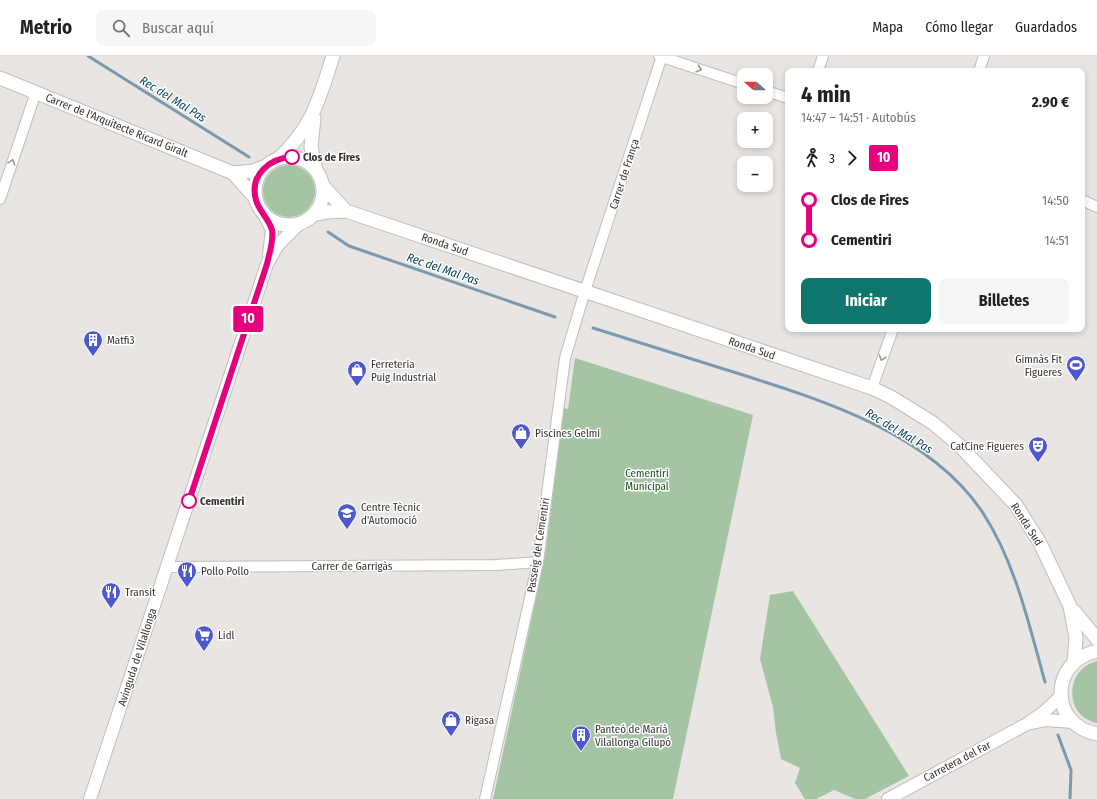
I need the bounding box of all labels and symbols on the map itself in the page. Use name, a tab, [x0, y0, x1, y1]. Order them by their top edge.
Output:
one-way arrow	[695, 64, 702, 73]
north arrow	[737, 68, 773, 104]
water label: Rec del Mal Pas	[137, 73, 209, 125]
street label: Carrer de l'Arquitecte Ricard Giralt	[44, 91, 190, 160]
street label: Carrer de França	[607, 137, 642, 211]
marker: Clos de Fires	[284, 149, 300, 165]
place label: Clos de Fires	[303, 151, 360, 164]
one-way arrow	[8, 159, 16, 166]
street label: Ronda Sud	[420, 230, 470, 258]
water label: Rec del Mal Pas	[405, 250, 481, 288]
line badge: 10	[230, 306, 266, 332]
building icon: Matfi3	[82, 329, 104, 357]
place label: Matfi3	[107, 334, 135, 347]
street label: Ronda Sud	[727, 334, 777, 362]
place label: Gimnàs Fit Figueres	[1015, 353, 1062, 379]
sports icon: Gimnàs Fit Figueres	[1065, 354, 1087, 382]
one-way arrow	[879, 355, 887, 362]
place label: Ferreteria Puig Industrial	[371, 358, 436, 384]
shop icon: Ferreteria Puig Industrial	[346, 359, 368, 387]
water label: Rec del Mal Pas	[863, 406, 935, 456]
shop icon: Piscines Gelmi	[510, 422, 532, 450]
place label: Piscines Gelmi	[535, 427, 600, 440]
theatre icon: CatCine Figueres	[1027, 435, 1049, 463]
place label: CatCine Figueres	[950, 440, 1024, 453]
park label: Cementiri Municipal	[625, 467, 669, 493]
marker: Cementiri	[181, 493, 197, 509]
place label: Cementiri	[200, 495, 245, 508]
street label: Passeig del Cementiri	[525, 496, 552, 594]
street label: Ronda Sud	[1008, 500, 1045, 548]
place label: Centre Tècnic d'Automoció	[361, 501, 421, 527]
school or university icon: Centre Tècnic d'Automoció	[336, 502, 358, 530]
restaurant icon: Pollo Pollo	[176, 560, 198, 588]
street label: Carrer de Garrigàs	[311, 560, 393, 573]
place label: Pollo Pollo	[201, 565, 249, 578]
restaurant icon: Transit	[100, 581, 122, 609]
place label: Transit	[125, 586, 156, 599]
street label: Avinguda de Vilallonga	[116, 607, 159, 708]
supermarket icon: Lidl	[193, 624, 215, 652]
place label: Lidl	[218, 629, 235, 642]
shop icon: Rigasa	[440, 709, 462, 737]
place label: Rigasa	[465, 714, 494, 727]
place label: Panteó de Marià Vilallonga Gilupó	[595, 723, 671, 749]
building icon: Panteó de Marià Vilallonga Gilupó	[570, 724, 592, 752]
street label: Carretera del Far	[921, 738, 993, 785]

